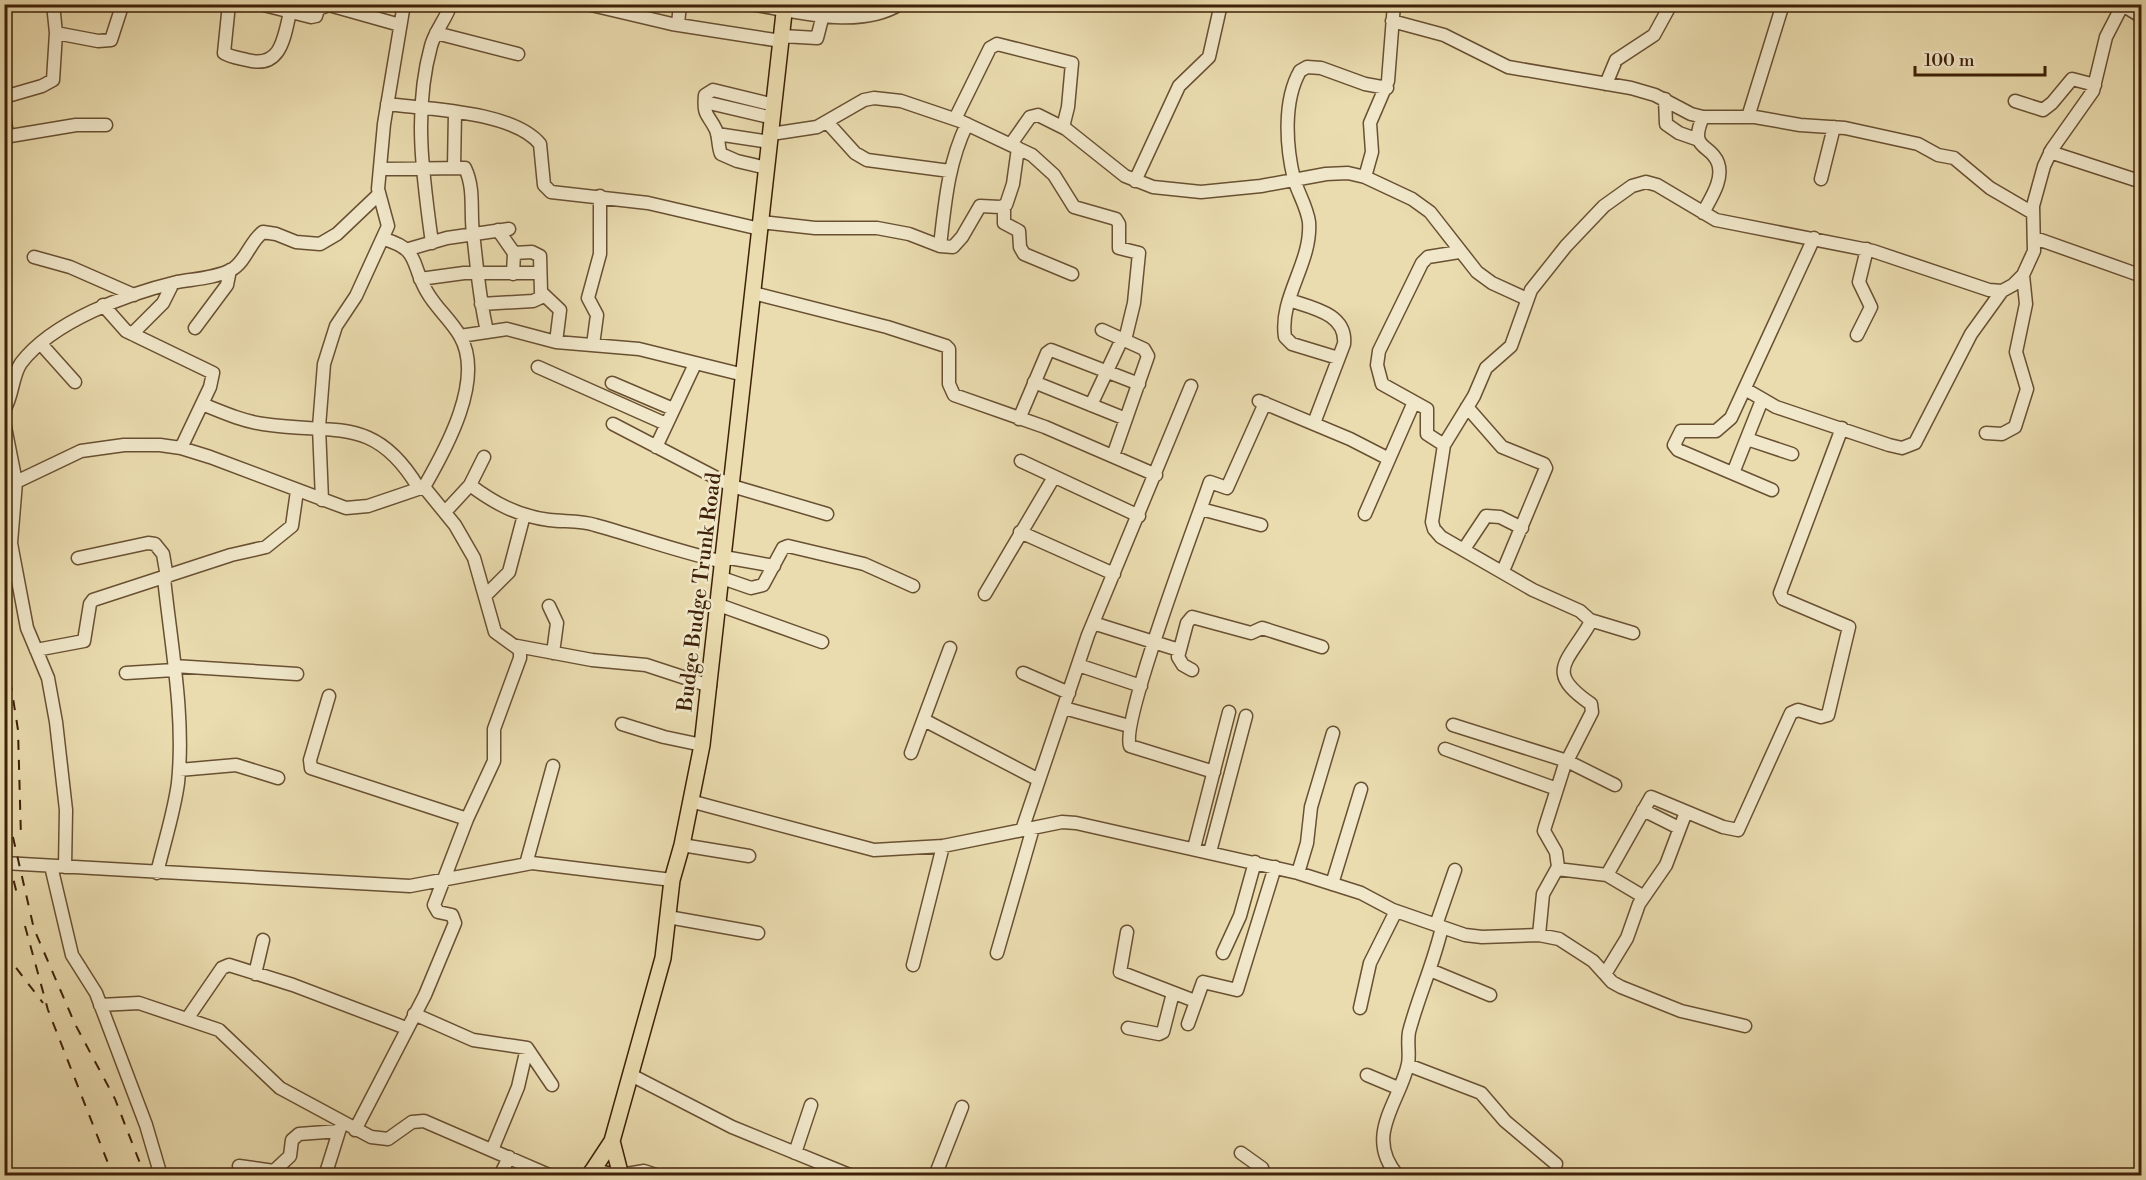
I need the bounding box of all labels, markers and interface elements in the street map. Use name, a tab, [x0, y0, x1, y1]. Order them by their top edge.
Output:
scale bar	[1915, 39, 2046, 77]
text: 100 m	[1924, 49, 1975, 72]
street label: Budge Budge Trunk Road	[672, 471, 728, 714]

